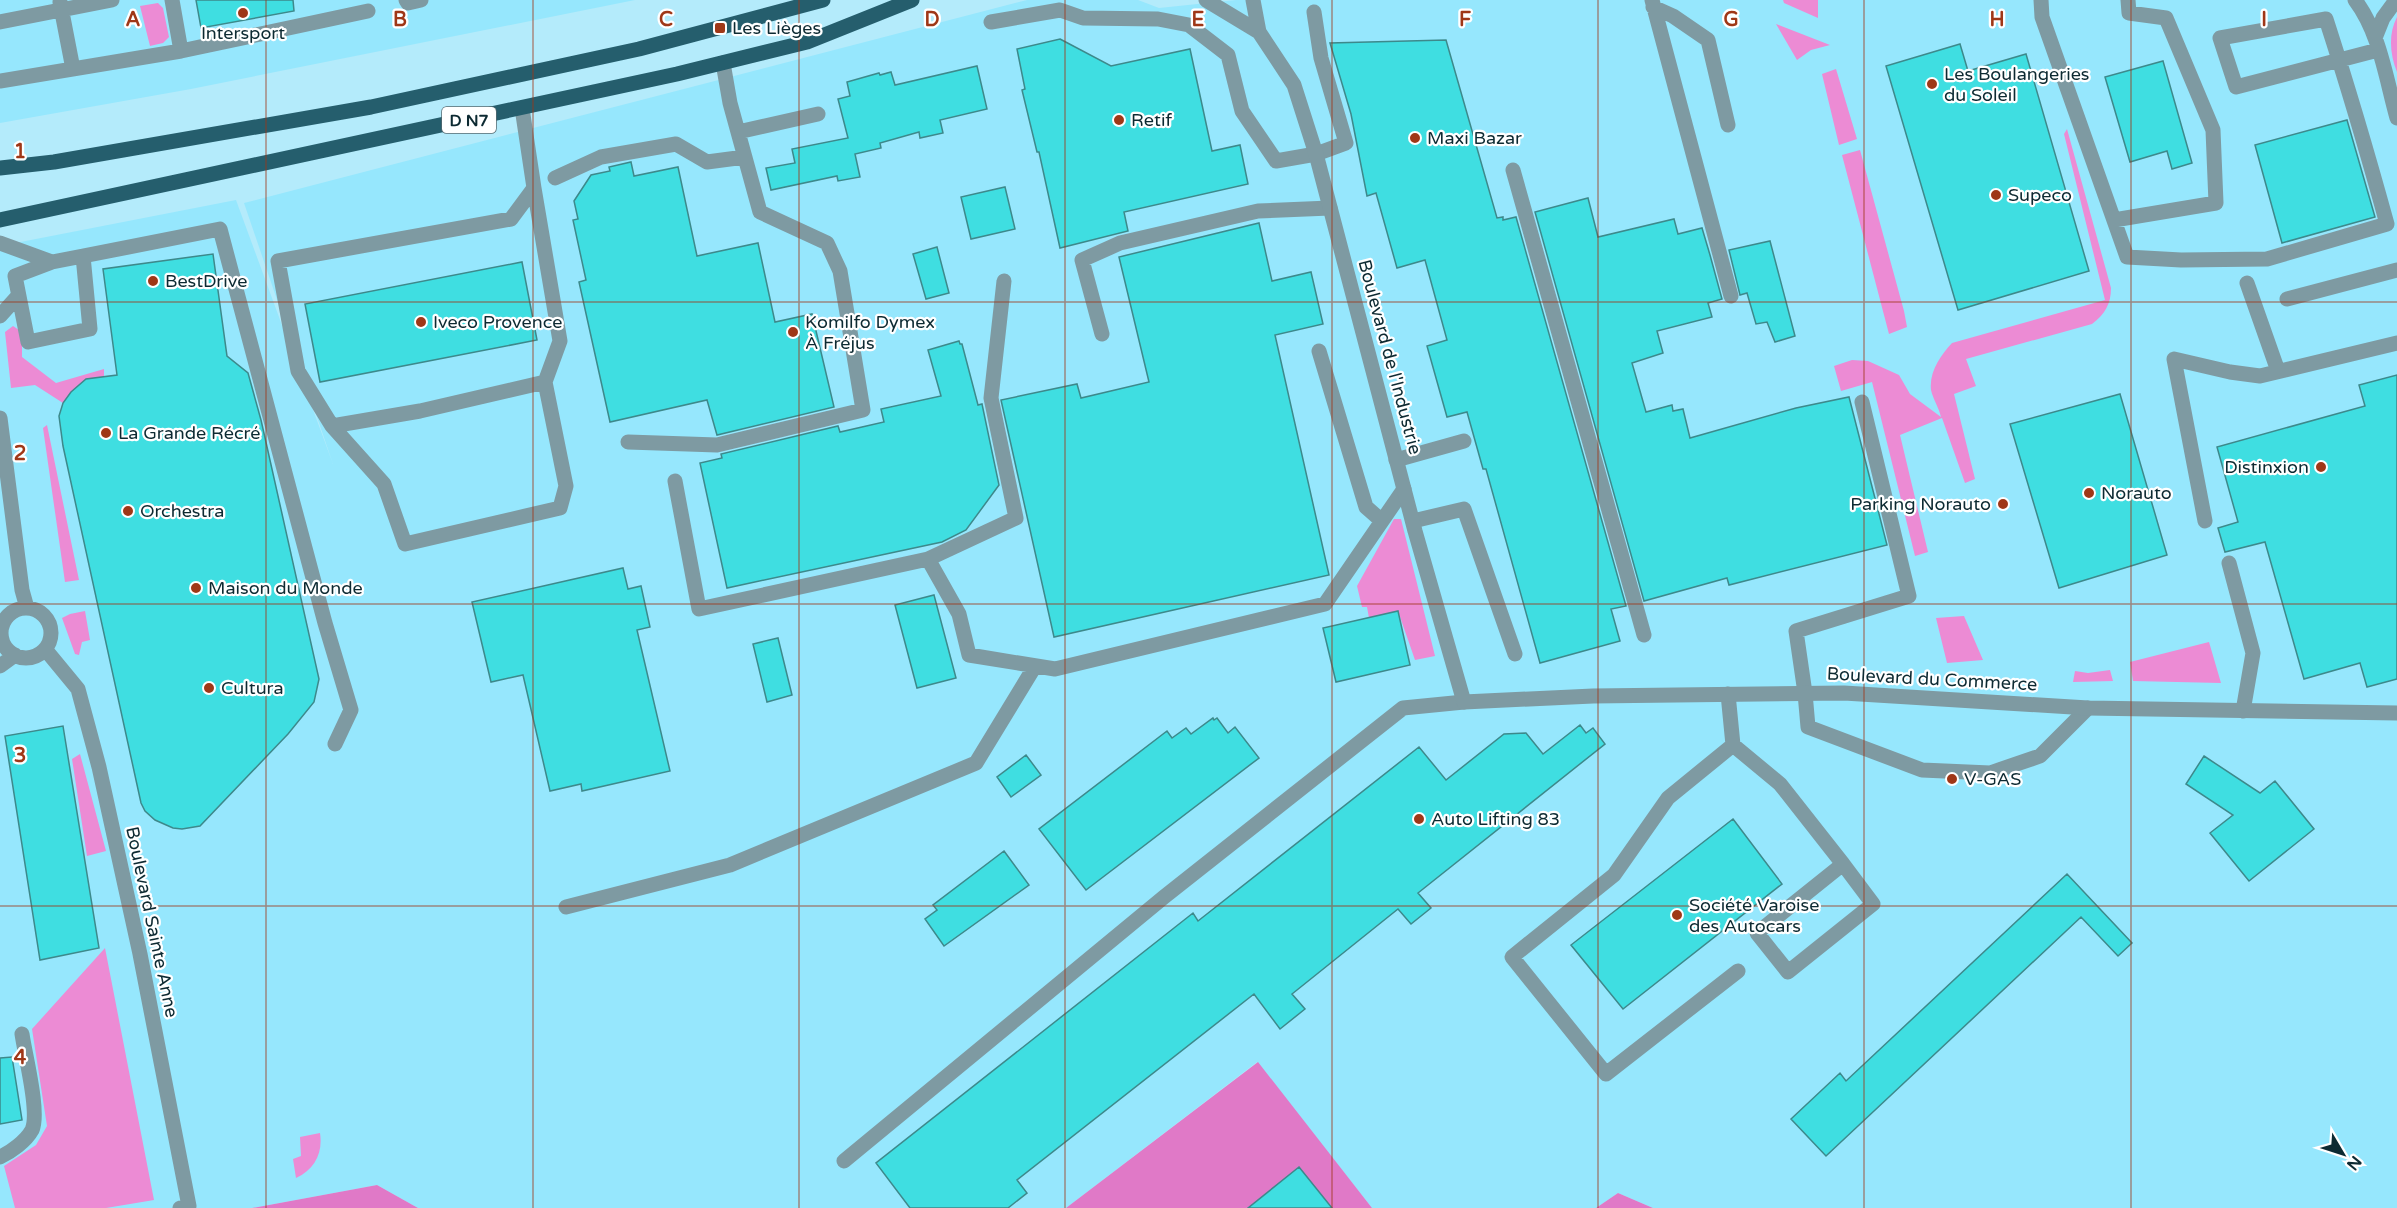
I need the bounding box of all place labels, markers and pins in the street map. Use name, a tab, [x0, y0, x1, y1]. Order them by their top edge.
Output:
marker: Intersport	[236, 6, 250, 20]
place label: Les Lièges	[732, 17, 821, 39]
marker: Les Lièges	[713, 21, 727, 35]
place label: Intersport	[201, 22, 285, 44]
place label: Les Boulangeries du Soleil	[1944, 63, 2089, 106]
marker: Les Boulangeries du Soleil	[1925, 77, 1939, 91]
place label: Retif	[1131, 109, 1172, 131]
marker: Retif	[1112, 113, 1126, 127]
place label: Maxi Bazar	[1427, 127, 1522, 149]
marker: Maxi Bazar	[1408, 131, 1422, 145]
place label: Supeco	[2008, 184, 2072, 206]
marker: Supeco	[1989, 188, 2003, 202]
place label: BestDrive	[165, 270, 247, 292]
marker: BestDrive	[146, 274, 160, 288]
place label: Iveco Provence	[433, 311, 562, 333]
place label: Komilfo Dymex À Fréjus	[805, 311, 935, 354]
marker: Iveco Provence	[414, 315, 428, 329]
marker: Komilfo Dymex À Fréjus	[786, 325, 800, 339]
place label: La Grande Récré	[118, 422, 260, 444]
marker: La Grande Récré	[99, 426, 113, 440]
place label: Distinxion	[2224, 456, 2309, 478]
marker: Distinxion	[2314, 460, 2328, 474]
place label: Norauto	[2101, 482, 2172, 504]
marker: Norauto	[2082, 486, 2096, 500]
place label: Parking Norauto	[1850, 493, 1991, 515]
marker: Parking Norauto	[1996, 497, 2010, 511]
place label: Orchestra	[140, 500, 224, 522]
marker: Orchestra	[121, 504, 135, 518]
place label: Maison du Monde	[208, 577, 363, 599]
marker: Maison du Monde	[189, 581, 203, 595]
place label: Cultura	[221, 677, 284, 699]
marker: Cultura	[202, 681, 216, 695]
place label: V-GAS	[1964, 768, 2021, 790]
marker: V-GAS	[1945, 772, 1959, 786]
place label: Auto Lifting 83	[1431, 808, 1560, 830]
marker: Auto Lifting 83	[1412, 812, 1426, 826]
place label: Société Varoise des Autocars	[1689, 894, 1819, 937]
marker: Société Varoise des Autocars	[1670, 908, 1684, 922]

